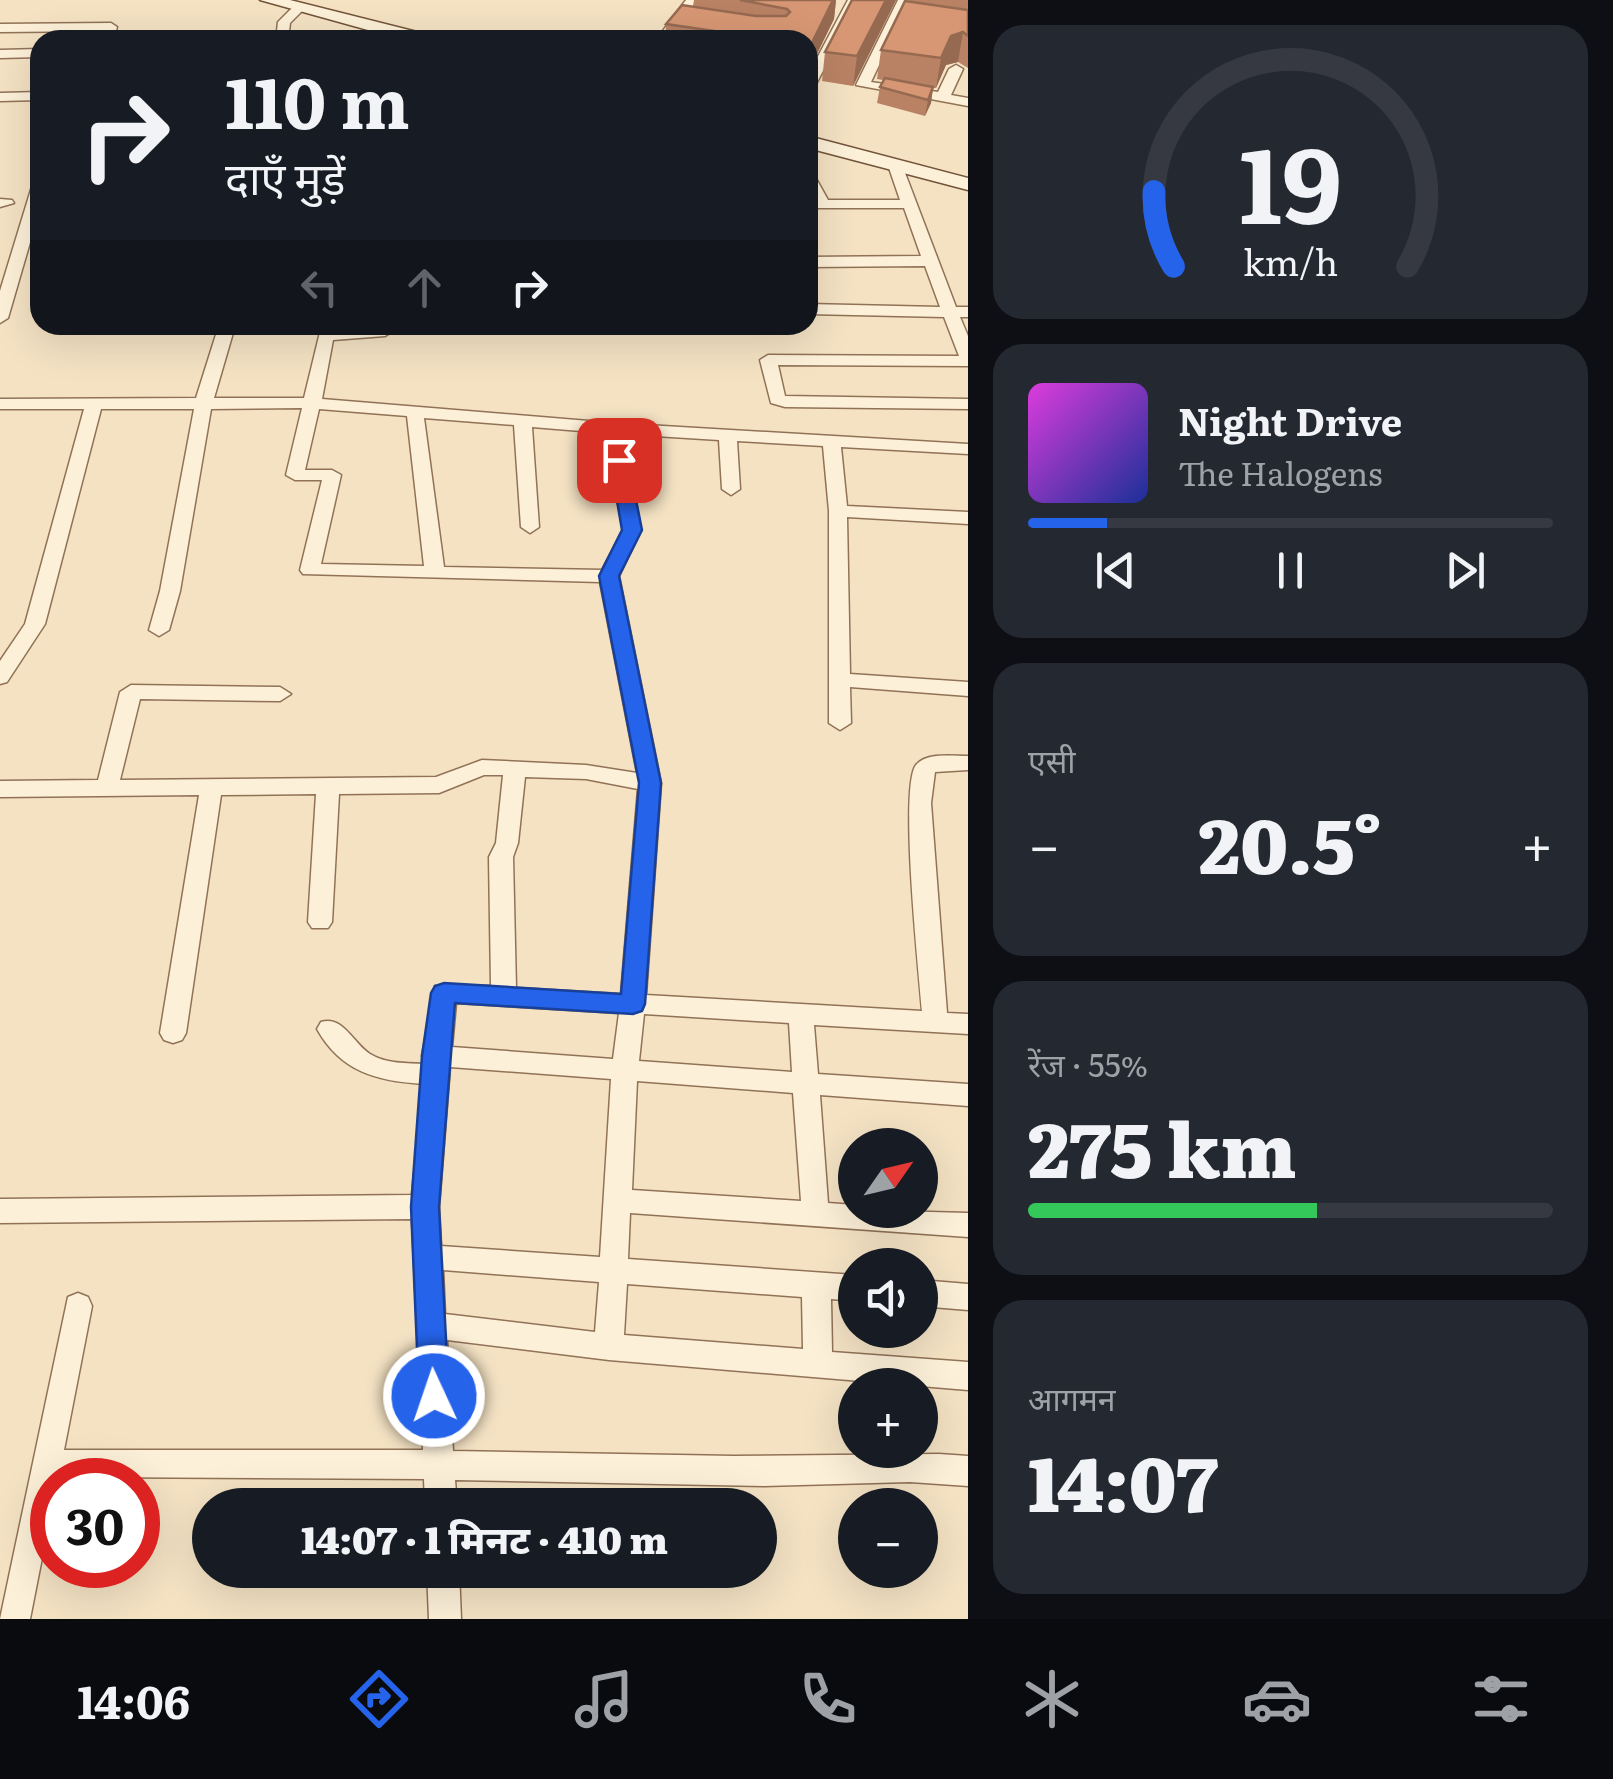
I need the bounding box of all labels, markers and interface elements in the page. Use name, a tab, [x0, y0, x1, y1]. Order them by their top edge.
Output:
text: 110 m	[225, 47, 410, 151]
icon: right	[60, 70, 190, 200]
text: 19	[1239, 102, 1342, 256]
text: दाएँ मुड़ें	[225, 142, 345, 209]
text: km/h	[1243, 234, 1338, 287]
icon: left	[292, 260, 347, 315]
icon: ahead	[397, 260, 452, 315]
icon: right	[502, 260, 557, 315]
text: Night Drive	[1178, 391, 1402, 448]
pin	[577, 418, 662, 503]
icon: arrive	[592, 433, 647, 488]
text: The Halogens	[1178, 448, 1382, 496]
icon: previous	[1088, 543, 1143, 598]
icon: pause	[1263, 543, 1318, 598]
icon: next	[1438, 543, 1493, 598]
text: एसी	[1028, 735, 1076, 783]
text: 20.5°	[1199, 786, 1382, 897]
text: −	[1028, 801, 1060, 883]
text: +	[1521, 801, 1553, 883]
text: रेंज · 55%	[1028, 1039, 1148, 1087]
text: 275 km	[1028, 1090, 1296, 1201]
north arrow	[838, 1128, 938, 1228]
map controls	[838, 1128, 938, 1588]
button: sound	[838, 1248, 938, 1348]
position arrow	[382, 1344, 486, 1448]
button: +	[838, 1368, 938, 1468]
text: आगमन	[1028, 1373, 1116, 1421]
text: 14:07	[1028, 1424, 1218, 1535]
speed limit sign: 30	[30, 1458, 160, 1588]
button: −	[838, 1488, 938, 1588]
text: 14:07 · 1 मिनट · 410 m	[301, 1509, 668, 1566]
icon: directions	[344, 1664, 414, 1734]
icon: music	[569, 1664, 639, 1734]
icon: phone	[793, 1664, 863, 1734]
icon: climate	[1017, 1664, 1087, 1734]
icon: car	[1242, 1664, 1312, 1734]
icon: filters	[1466, 1664, 1536, 1734]
text: 14:06	[77, 1666, 190, 1733]

